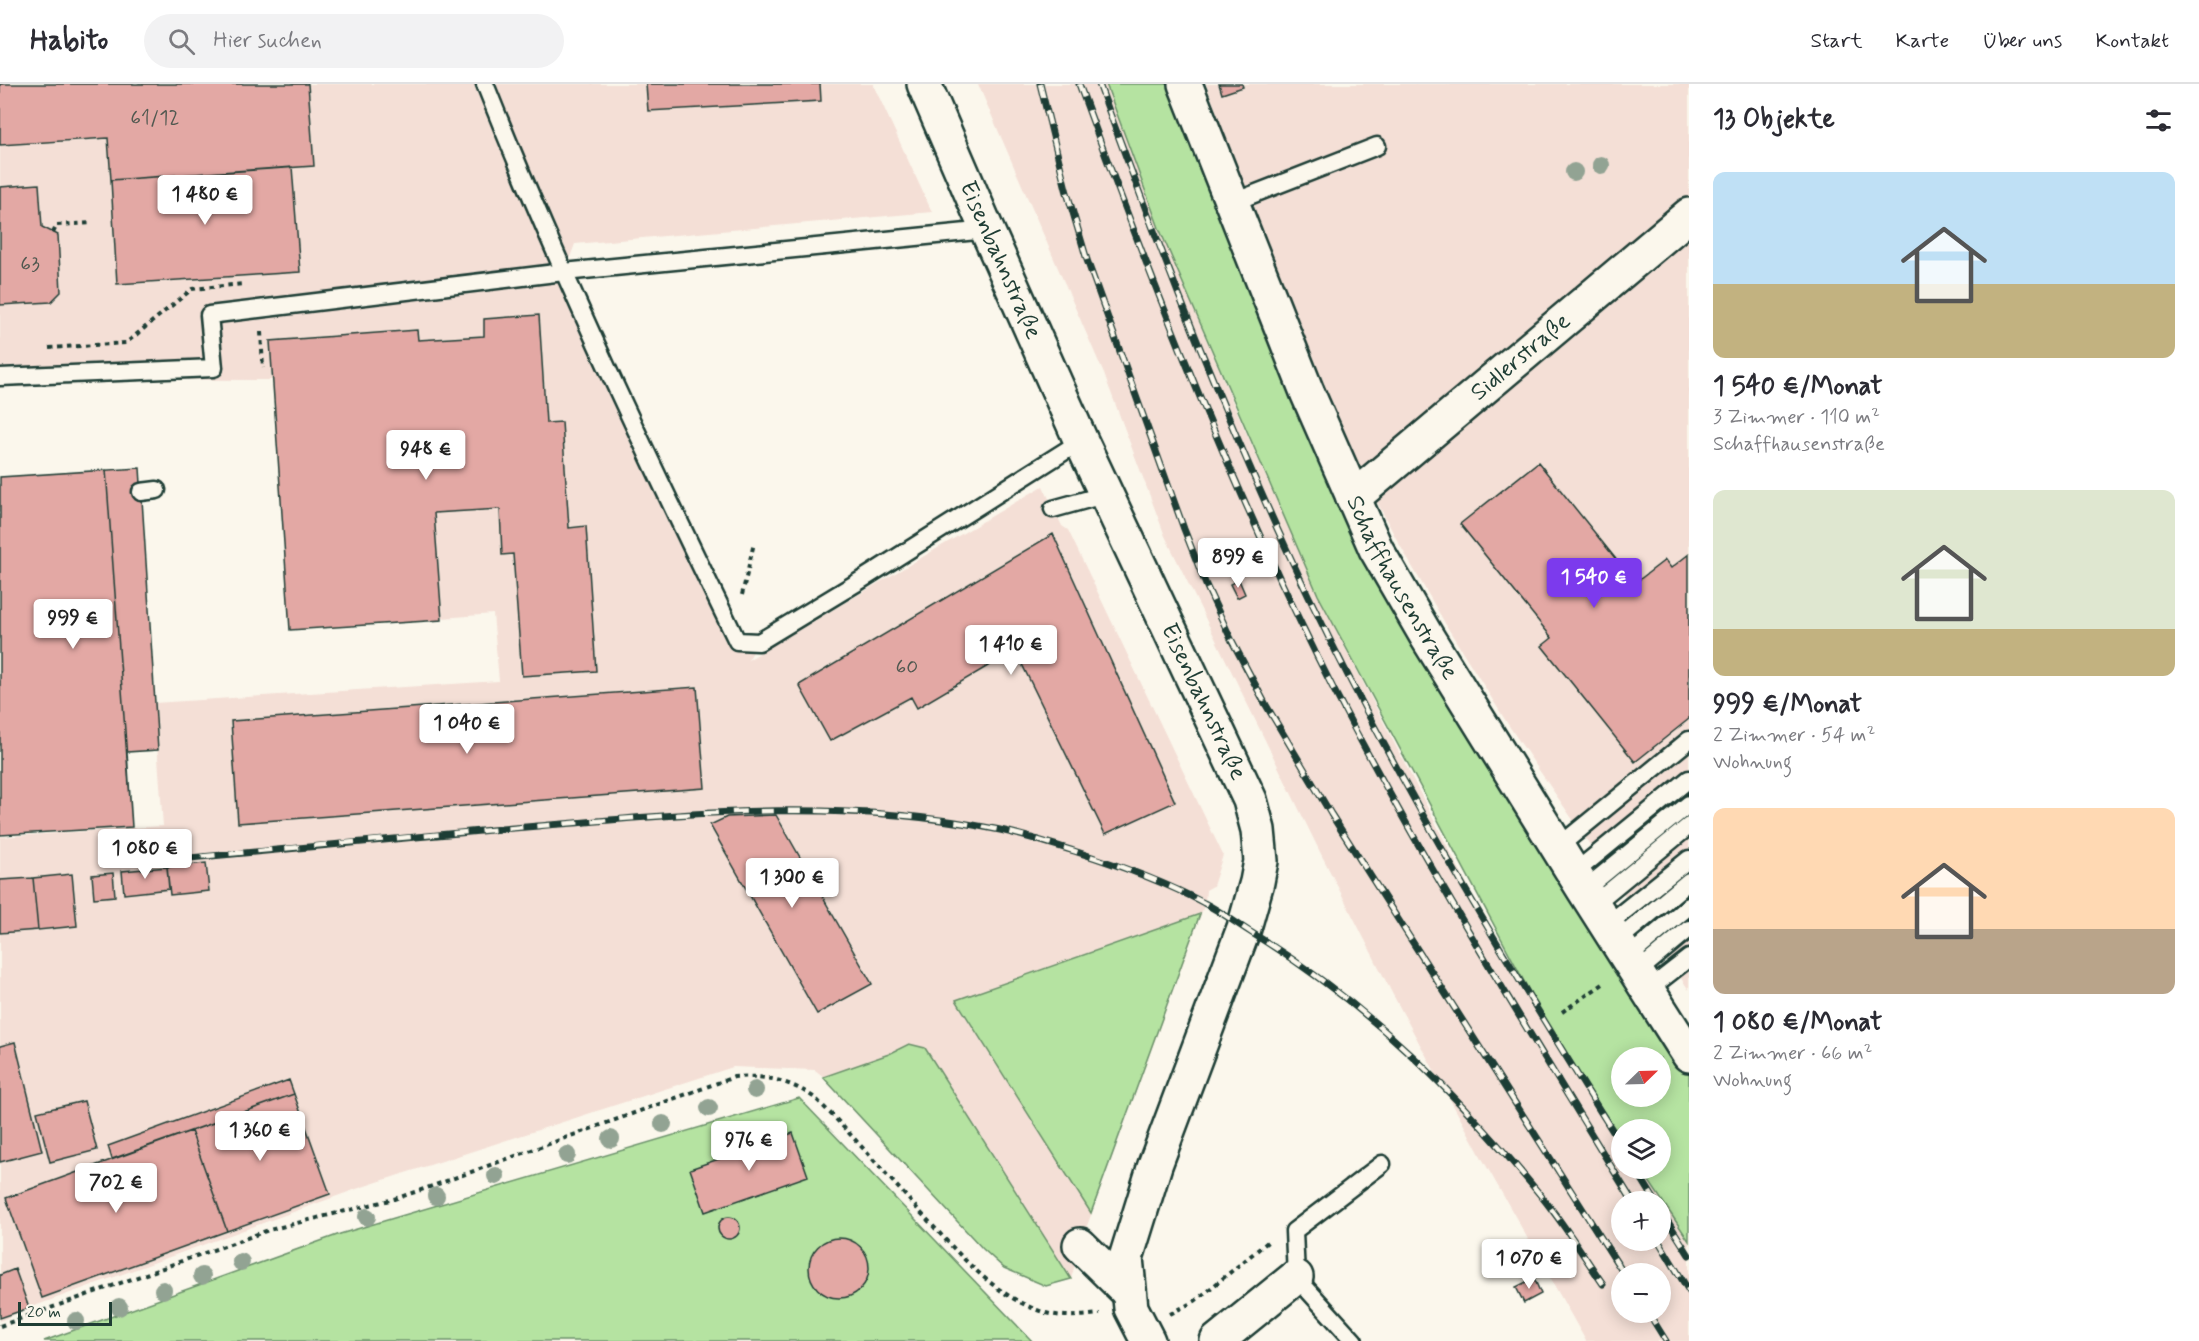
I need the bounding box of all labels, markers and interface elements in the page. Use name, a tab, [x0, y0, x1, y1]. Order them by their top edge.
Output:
search box	[144, 14, 564, 68]
text: Habito	[30, 23, 108, 60]
icon: search	[165, 25, 198, 58]
text: Hier suchen	[213, 27, 322, 55]
text: Start	[1811, 27, 1863, 55]
text: Karte	[1896, 27, 1949, 55]
text: Über uns	[1982, 27, 2062, 55]
text: Kontakt	[2095, 27, 2169, 55]
text: 13 Objekte	[1713, 103, 1835, 137]
house number: 61/12	[130, 104, 180, 132]
icon: filters	[2142, 104, 2175, 137]
pin: 1 480 €	[150, 175, 260, 226]
street label: Eisenbahnstraße	[952, 176, 1049, 344]
text: 1 480 €	[172, 181, 239, 208]
icon: home	[1890, 211, 1998, 319]
house number: 63	[20, 250, 40, 278]
street label: Sidlerstraße	[1464, 306, 1577, 408]
text: 1 540 €/Monat	[1713, 370, 1883, 404]
text: 3 Zimmer · 110 m²	[1713, 404, 1880, 431]
pin: 948 €	[384, 430, 468, 481]
text: Schaffhausenstraße	[1713, 431, 1885, 458]
text: 948 €	[400, 436, 452, 463]
street label: Schaffhausenstraße	[1339, 491, 1465, 686]
icon: home	[1890, 529, 1998, 637]
pin: 899 €	[1196, 538, 1280, 589]
text: 899 €	[1212, 544, 1264, 571]
pin: 1 540 €	[1539, 558, 1649, 609]
text: 1 540 €	[1561, 564, 1627, 591]
pin: 999 €	[31, 599, 115, 650]
text: 999 €	[48, 605, 98, 632]
street label: Eisenbahnstraße	[1153, 618, 1254, 785]
pin: 1 410 €	[956, 625, 1066, 676]
text: 1 410 €	[979, 631, 1043, 658]
house number: 60	[896, 653, 918, 681]
text: 999 €/Monat	[1713, 688, 1862, 722]
pin: 1 040 €	[412, 704, 522, 755]
text: 1 040 €	[433, 710, 501, 737]
text: 2 Zimmer · 54 m²	[1713, 722, 1875, 749]
text: Wohnung	[1713, 749, 1792, 776]
pin: 1 080 €	[90, 829, 200, 880]
text: 1 080 €	[112, 835, 178, 862]
icon: home	[1890, 847, 1998, 955]
pin: 1 300 €	[737, 858, 847, 909]
text: 1 300 €	[760, 864, 824, 891]
text: 1 080 €/Monat	[1713, 1006, 1882, 1040]
text: 2 Zimmer · 66 m²	[1713, 1040, 1872, 1067]
north arrow	[1611, 1047, 1671, 1107]
map controls	[1611, 1047, 1671, 1323]
text: Wohnung	[1713, 1067, 1792, 1094]
pin: 1 360 €	[205, 1111, 315, 1162]
text: 1 360 €	[229, 1117, 291, 1144]
button: layers	[1611, 1119, 1671, 1179]
pin: 976 €	[707, 1121, 791, 1172]
text: 976 €	[725, 1127, 773, 1154]
pin: 702 €	[74, 1163, 158, 1214]
text: 702 €	[89, 1169, 143, 1196]
button: +	[1611, 1191, 1671, 1251]
pin: 1 070 €	[1474, 1239, 1584, 1290]
text: 1 070 €	[1496, 1245, 1562, 1272]
button: −	[1611, 1263, 1671, 1323]
scale bar	[18, 1299, 112, 1326]
text: 20 m	[27, 1302, 61, 1323]

